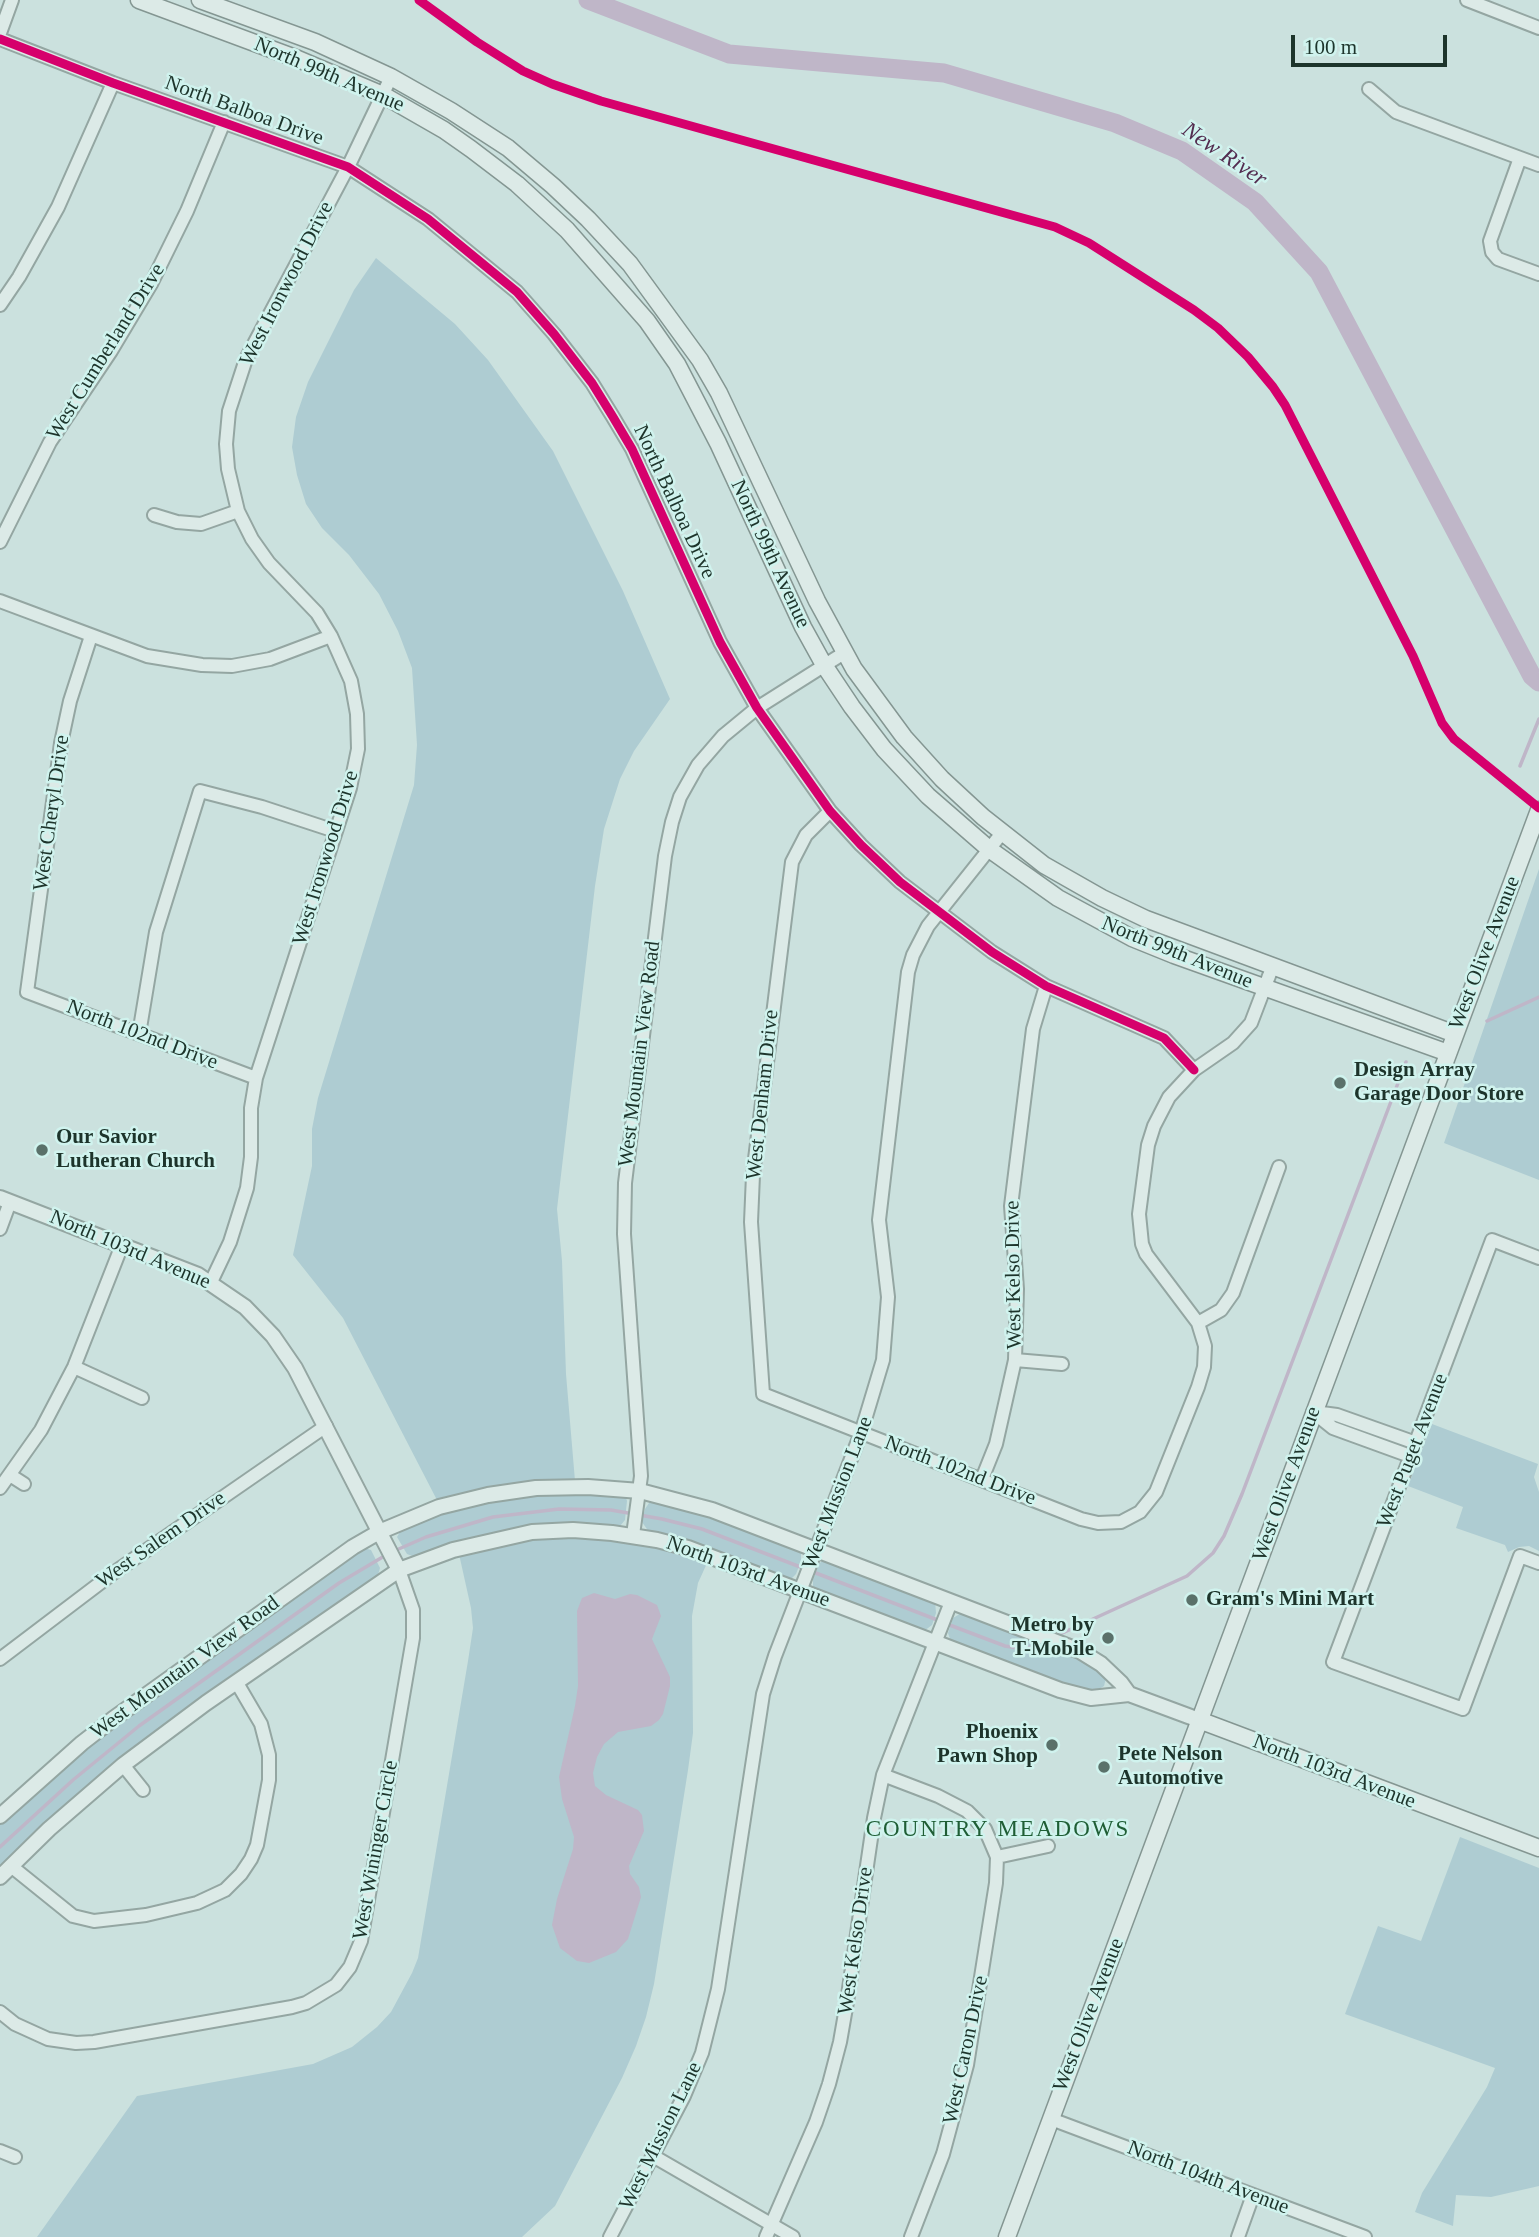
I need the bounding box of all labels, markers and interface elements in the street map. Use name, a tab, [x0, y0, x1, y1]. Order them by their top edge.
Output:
scale bar	[1294, 21, 1450, 65]
street label: North 99th Avenue	[250, 32, 408, 118]
text: 100 m	[1304, 35, 1357, 59]
street label: North Balboa Drive	[161, 71, 327, 151]
water label: New River	[1176, 117, 1272, 193]
street label: West Ironwood Drive	[235, 197, 339, 371]
street label: West Cumberland Drive	[41, 259, 171, 445]
street label: North Balboa Drive	[627, 421, 721, 583]
street label: North 99th Avenue	[725, 476, 815, 632]
street label: West Cheryl Drive	[29, 734, 75, 892]
street label: West Ironwood Drive	[287, 768, 365, 948]
street label: West Olive Avenue	[1444, 873, 1526, 1033]
street label: North 99th Avenue	[1098, 911, 1256, 995]
street label: West Mountain View Road	[614, 940, 666, 1168]
street label: North 102nd Drive	[63, 995, 221, 1075]
street label: West Denham Drive	[742, 1009, 784, 1181]
place label: Design Array Garage Door Store	[1354, 1058, 1524, 1108]
marker: Design Array Garage Door Store	[1332, 1075, 1348, 1091]
place label: Our Savior Lutheran Church	[56, 1125, 215, 1175]
marker: Our Savior Lutheran Church	[34, 1142, 50, 1158]
street label: West Kelso Drive	[1000, 1200, 1028, 1350]
street label: North 103rd Avenue	[46, 1205, 214, 1295]
street label: West Puget Avenue	[1372, 1370, 1454, 1532]
street label: West Olive Avenue	[1247, 1403, 1327, 1565]
street label: West Mission Lane	[797, 1413, 879, 1573]
street label: North 102nd Drive	[881, 1431, 1039, 1511]
street label: West Salem Drive	[91, 1486, 231, 1594]
street label: North 103rd Avenue	[663, 1531, 833, 1613]
place label: Gram's Mini Mart	[1206, 1587, 1374, 1613]
street label: West Mountain View Road	[86, 1591, 284, 1745]
marker: Gram's Mini Mart	[1184, 1592, 1200, 1608]
place label: Metro by T-Mobile	[1011, 1613, 1094, 1663]
marker: Metro by T-Mobile	[1100, 1630, 1116, 1646]
place label: Phoenix Pawn Shop	[937, 1720, 1038, 1770]
street label: North 103rd Avenue	[1249, 1729, 1419, 1815]
marker: Phoenix Pawn Shop	[1044, 1737, 1060, 1753]
place label: Pete Nelson Automotive	[1118, 1742, 1223, 1792]
street label: West Wininger Circle	[348, 1758, 404, 1942]
marker: Pete Nelson Automotive	[1096, 1759, 1112, 1775]
district label: COUNTRY MEADOWS	[868, 1816, 1128, 1844]
street label: West Kelso Drive	[833, 1866, 879, 2016]
street label: West Olive Avenue	[1048, 1935, 1130, 2095]
street label: West Caron Drive	[938, 1973, 994, 2127]
street label: West Mission Lane	[614, 2058, 708, 2214]
street label: North 104th Avenue	[1124, 2136, 1292, 2220]

